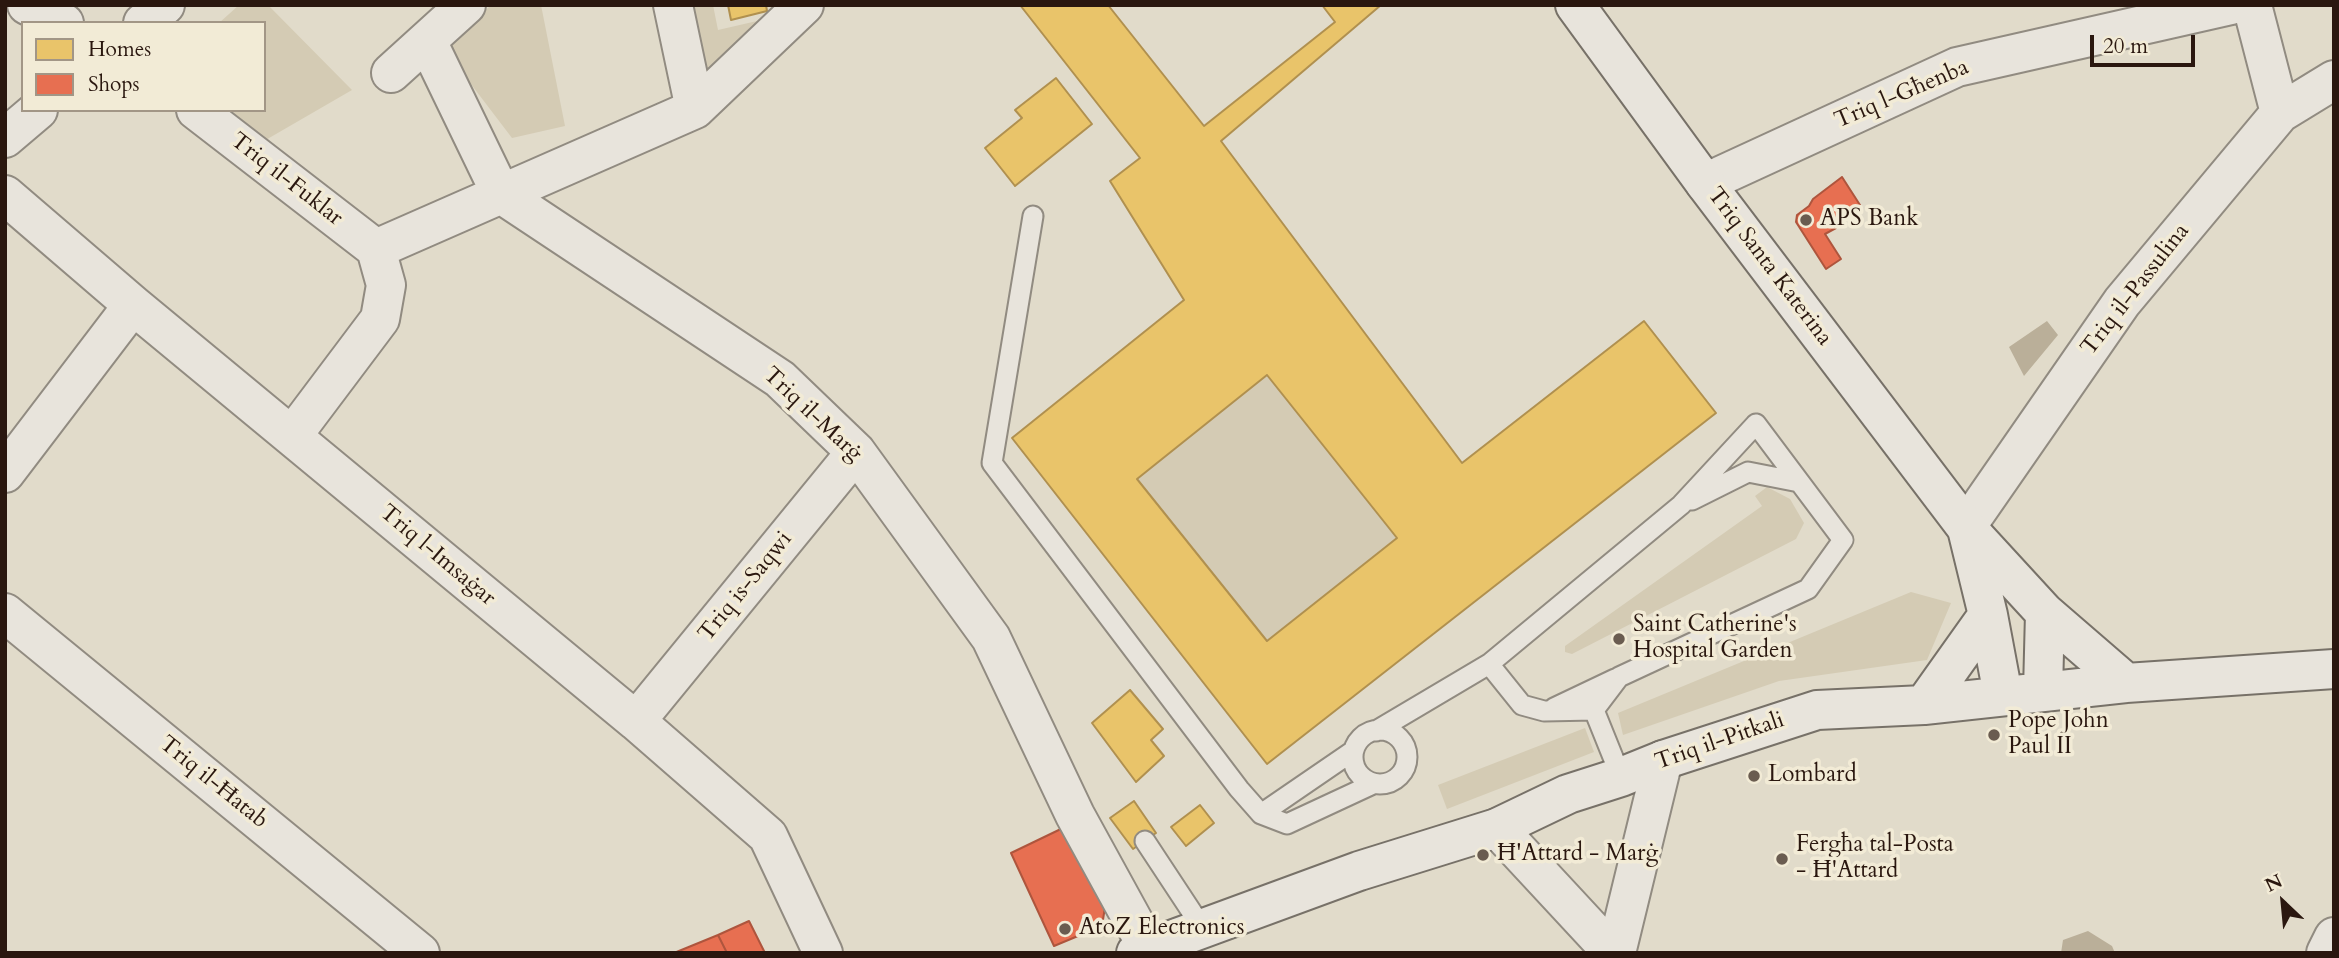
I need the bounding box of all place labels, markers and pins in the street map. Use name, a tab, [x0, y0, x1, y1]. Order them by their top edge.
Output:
place label: APS Bank	[1820, 206, 1919, 234]
marker: APS Bank	[1798, 212, 1814, 228]
place label: Saint Catherine's Hospital Garden	[1633, 612, 1797, 666]
marker: Saint Catherine's Hospital Garden	[1611, 631, 1627, 647]
place label: Pope John Paul II	[2008, 708, 2109, 762]
marker: Pope John Paul II	[1986, 727, 2002, 743]
place label: Lombard	[1768, 762, 1857, 790]
marker: Lombard	[1746, 768, 1762, 784]
place label: Fergħa tal-Posta - Ħ'Attard	[1796, 832, 1954, 886]
place label: Ħ'Attard - Marġ	[1497, 841, 1658, 869]
marker: Ħ'Attard - Marġ	[1475, 847, 1491, 863]
marker: Fergħa tal-Posta - Ħ'Attard	[1774, 851, 1790, 867]
place label: AtoZ Electronics	[1079, 915, 1244, 943]
marker: AtoZ Electronics	[1057, 921, 1073, 937]

